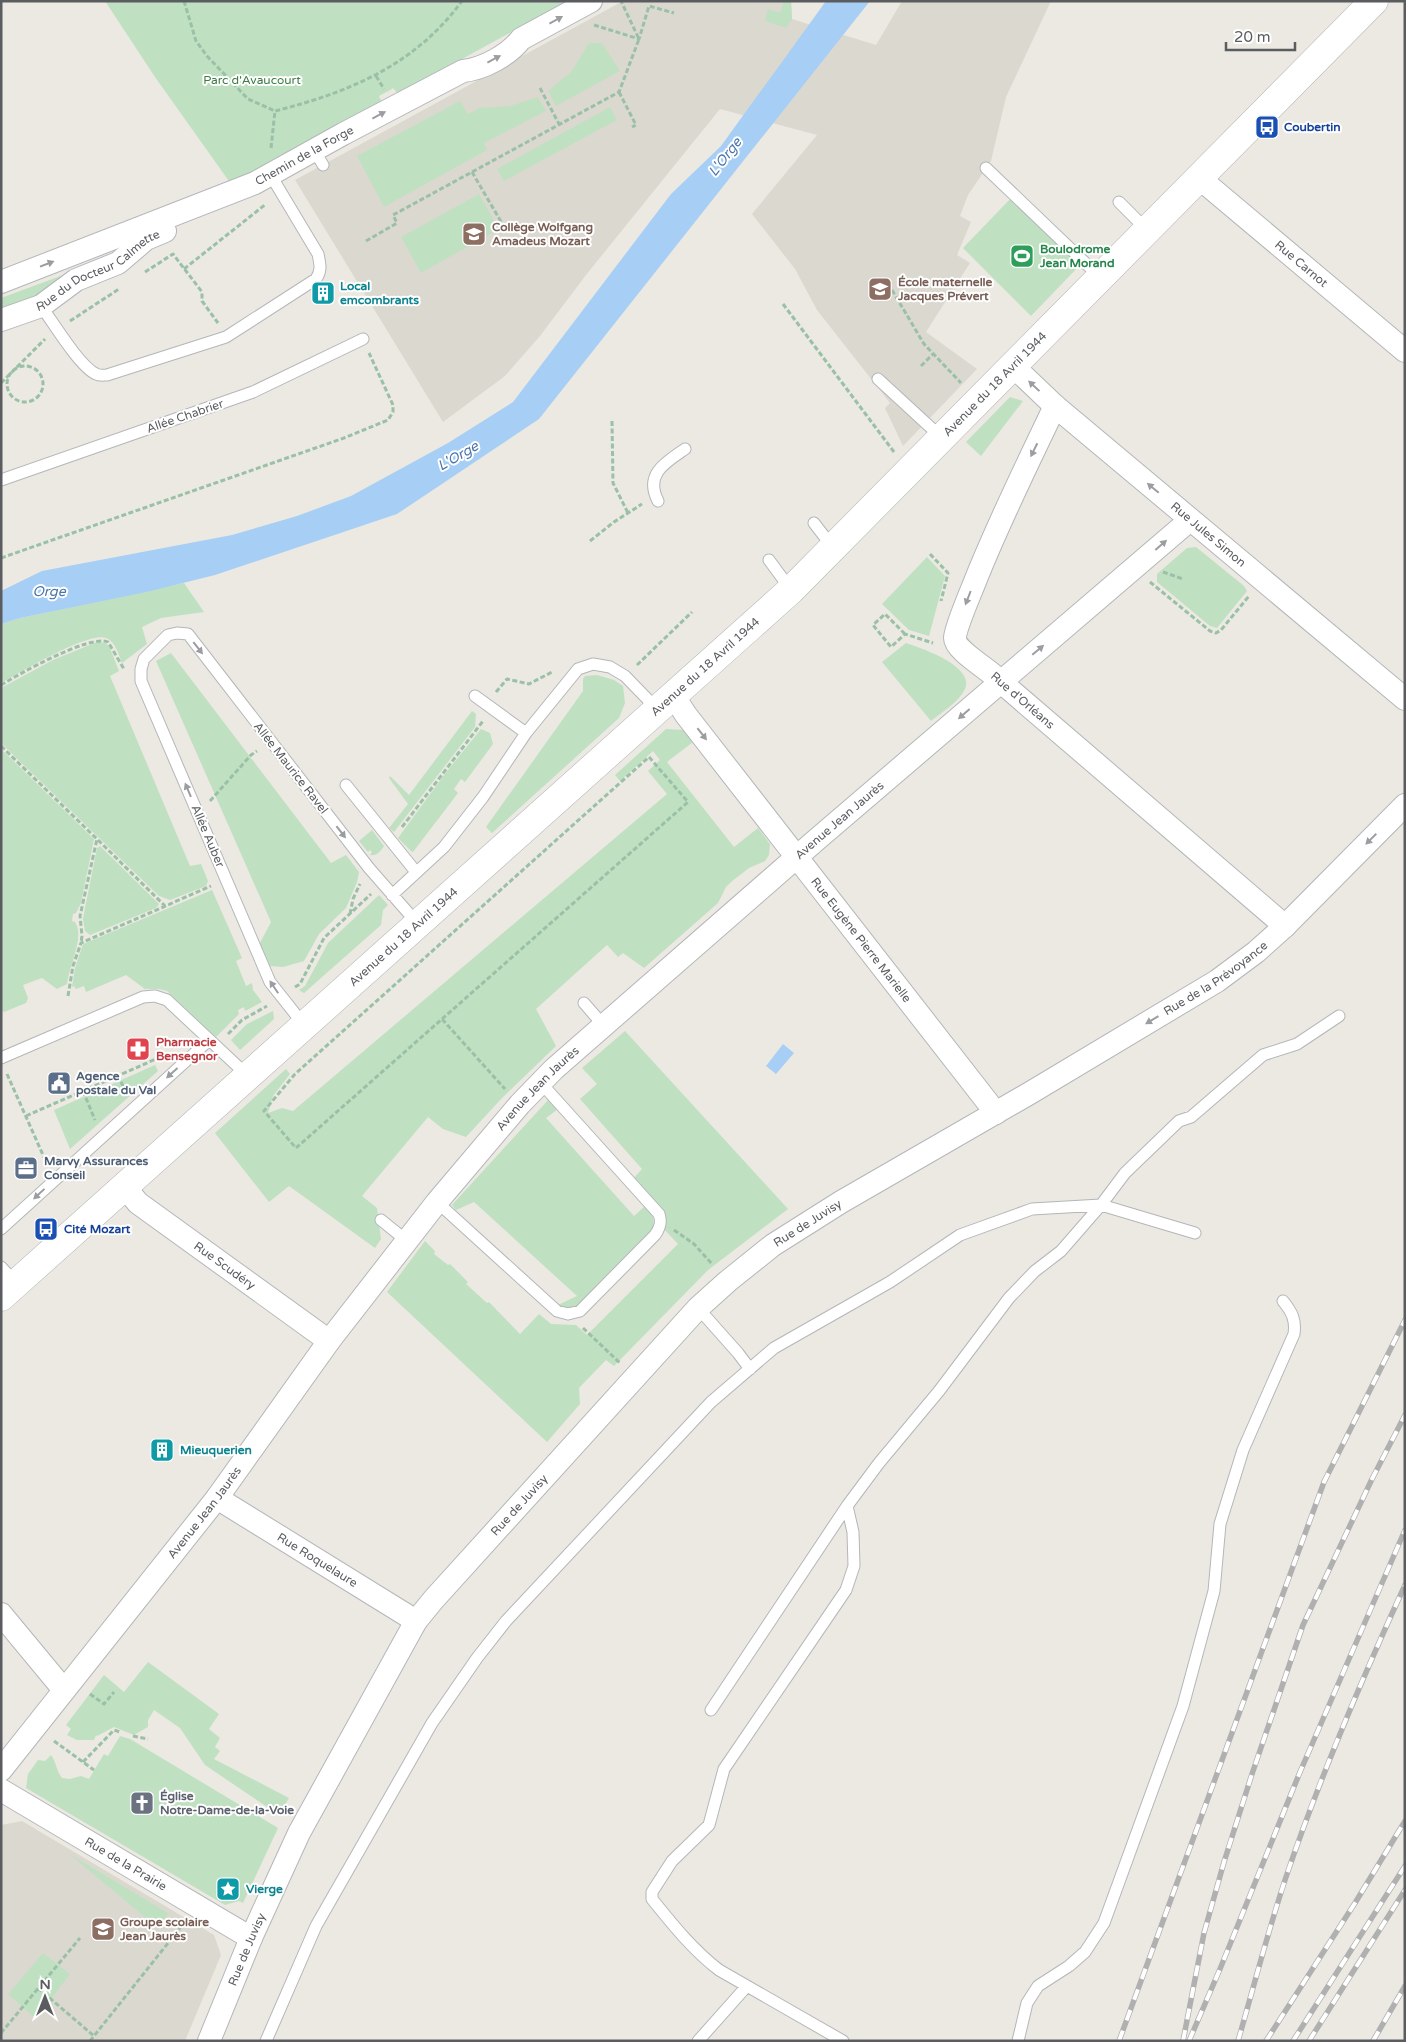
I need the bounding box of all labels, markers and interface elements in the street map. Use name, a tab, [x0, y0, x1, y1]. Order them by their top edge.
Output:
one-way arrow	[549, 16, 563, 24]
scale bar	[1226, 20, 1295, 52]
text: 20 m	[1234, 28, 1271, 46]
one-way arrow	[487, 55, 501, 63]
park label: Parc d'Avaucourt	[203, 73, 301, 87]
one-way arrow	[372, 111, 386, 119]
bus stop icon: Coubertin	[1254, 114, 1280, 140]
place label: Coubertin	[1284, 120, 1341, 134]
street label: Chemin de la Forge	[253, 123, 356, 188]
water label: L'Orge	[705, 133, 746, 180]
place label: Collège Wolfgang Amadeus Mozart	[492, 220, 593, 248]
school or university icon: Collège Wolfgang Amadeus Mozart	[461, 221, 487, 247]
street label: Rue du Docteur Calmette	[34, 227, 162, 314]
street label: Rue Carnot	[1272, 238, 1331, 290]
place label: Boulodrome Jean Morand	[1039, 242, 1115, 270]
sports icon: Boulodrome Jean Morand	[1009, 243, 1035, 269]
one-way arrow	[40, 260, 55, 268]
place label: École maternelle Jacques Prévert	[897, 275, 993, 304]
school or university icon: École maternelle Jacques Prévert	[867, 276, 893, 302]
place label: Local emcombrants	[340, 279, 419, 307]
building icon: Local emcombrants	[310, 280, 336, 306]
street label: Avenue du 18 Avril 1944	[940, 329, 1050, 439]
one-way arrow	[1027, 381, 1040, 392]
street label: Allée Chabrier	[145, 396, 226, 436]
water label: L'Orge	[435, 437, 482, 474]
one-way arrow	[1030, 443, 1038, 457]
one-way arrow	[1147, 483, 1160, 494]
street label: Rue Jules Simon	[1168, 499, 1249, 570]
one-way arrow	[1155, 539, 1167, 551]
water label: Orge	[32, 583, 67, 600]
one-way arrow	[964, 591, 971, 606]
street label: Avenue du 18 Avril 1944	[648, 614, 763, 719]
one-way arrow	[193, 641, 203, 655]
one-way arrow	[1031, 645, 1044, 656]
street label: Rue d'Orléans	[988, 669, 1058, 732]
one-way arrow	[958, 708, 971, 719]
street label: Allée Maurice Ravel	[251, 719, 331, 817]
one-way arrow	[696, 728, 707, 741]
street label: Avenue Jean Jaurès	[792, 778, 887, 862]
one-way arrow	[184, 782, 192, 797]
street label: Allée Auber	[189, 803, 228, 870]
one-way arrow	[335, 825, 346, 838]
one-way arrow	[1365, 833, 1377, 845]
street label: Rue Eugène Pierre Marielle	[808, 875, 914, 1005]
street label: Avenue du 18 Avril 1944	[346, 884, 461, 989]
street label: Rue de la Prévoyance	[1161, 938, 1270, 1018]
one-way arrow	[269, 980, 279, 994]
one-way arrow	[1146, 1016, 1159, 1025]
place label: Pharmacie Bensegnor	[156, 1035, 218, 1064]
pharmacy icon: Pharmacie Bensegnor	[125, 1036, 151, 1062]
street label: Avenue Jean Jaurès	[493, 1043, 582, 1134]
one-way arrow	[166, 1067, 178, 1079]
place label: Agence postale du Val	[76, 1069, 156, 1098]
public building icon: Agence postale du Val	[46, 1070, 72, 1096]
place label: Marvy Assurances Conseil	[44, 1154, 148, 1182]
office icon: Marvy Assurances Conseil	[13, 1155, 39, 1181]
one-way arrow	[33, 1188, 45, 1200]
street label: Rue de Juvisy	[771, 1196, 845, 1250]
bus stop icon: Cité Mozart	[33, 1216, 59, 1242]
place label: Cité Mozart	[64, 1222, 131, 1236]
street label: Rue Scudéry	[191, 1239, 259, 1293]
building icon: Mieuquerien	[149, 1437, 175, 1463]
place label: Mieuquerien	[180, 1443, 252, 1458]
street label: Avenue Jean Jaurès	[165, 1464, 244, 1561]
street label: Rue de Juvisy	[488, 1471, 551, 1539]
street label: Rue Roquelaure	[275, 1530, 360, 1590]
place label: Église Notre-Dame-de-la-Voie	[160, 1789, 294, 1817]
church icon: Église Notre-Dame-de-la-Voie	[129, 1790, 155, 1816]
street label: Rue de la Prairie	[82, 1834, 169, 1894]
place icon: Vierge	[215, 1876, 241, 1902]
place label: Vierge	[246, 1882, 283, 1897]
street label: Rue de Juvisy	[225, 1910, 269, 1988]
place label: Groupe scolaire Jean Jaurès	[119, 1915, 209, 1943]
school or university icon: Groupe scolaire Jean Jaurès	[90, 1916, 116, 1942]
north arrow	[20, 1972, 70, 2022]
text: N	[39, 1976, 51, 1993]

